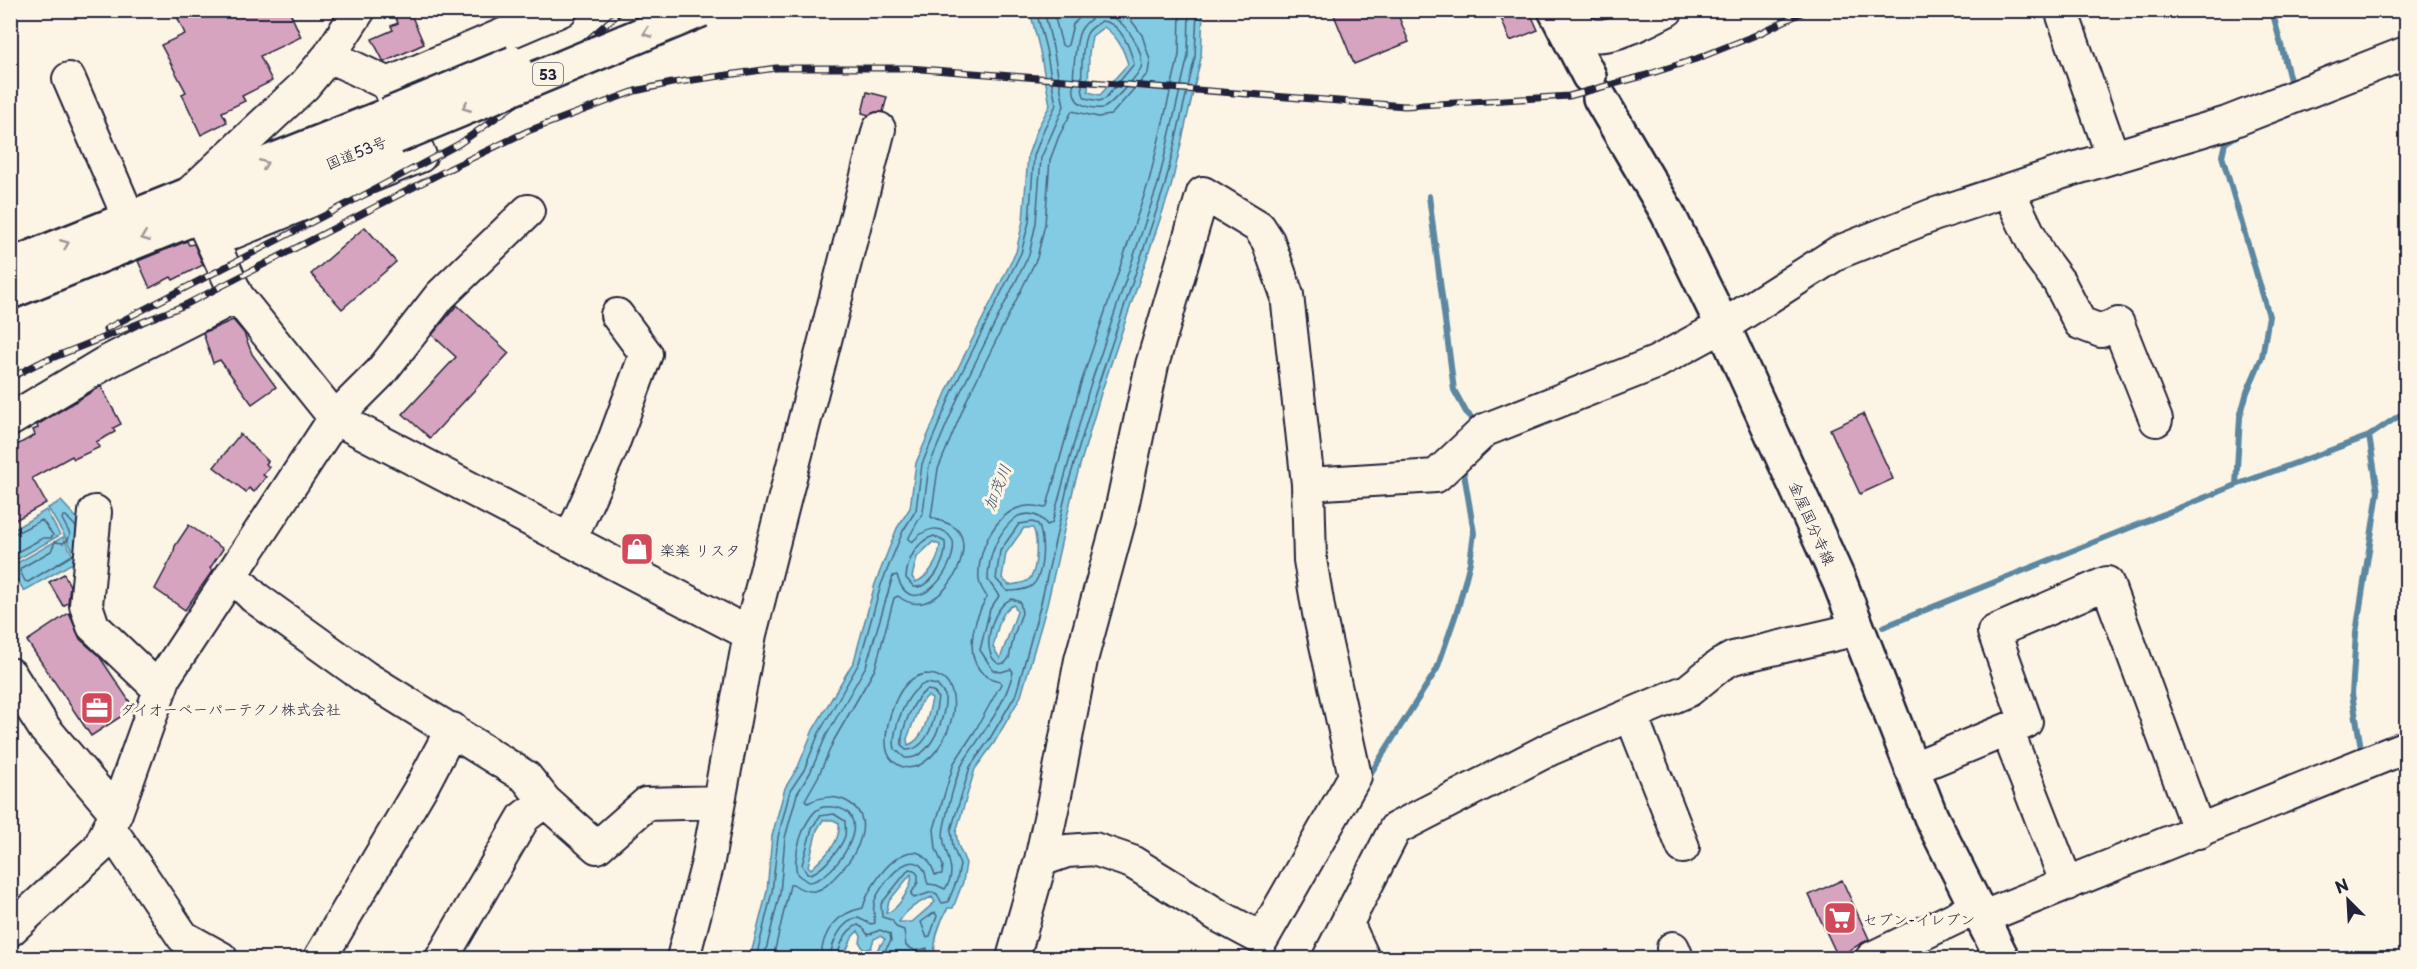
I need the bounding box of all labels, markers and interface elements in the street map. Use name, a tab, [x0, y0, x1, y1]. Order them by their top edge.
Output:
one-way arrow	[642, 26, 653, 38]
road number: 53	[533, 63, 563, 85]
one-way arrow	[462, 100, 473, 112]
street label: 国道53号	[322, 129, 390, 175]
one-way arrow	[258, 159, 269, 171]
one-way arrow	[140, 230, 151, 243]
one-way arrow	[58, 239, 69, 251]
water label: 加茂川	[976, 460, 1016, 514]
street label: 金屋国分寺線	[1784, 477, 1842, 569]
shop icon: 楽楽 リスタ	[619, 531, 655, 567]
place label: 楽楽 リスタ	[660, 538, 740, 561]
office icon: ダイオーペーパーテクノ株式会社	[79, 690, 115, 726]
place label: ダイオーペーパーテクノ株式会社	[120, 697, 341, 720]
north arrow	[2318, 870, 2378, 930]
text: N	[2331, 872, 2352, 899]
supermarket icon: セブン-イレブン	[1822, 900, 1858, 936]
place label: セブン-イレブン	[1863, 907, 1975, 930]

